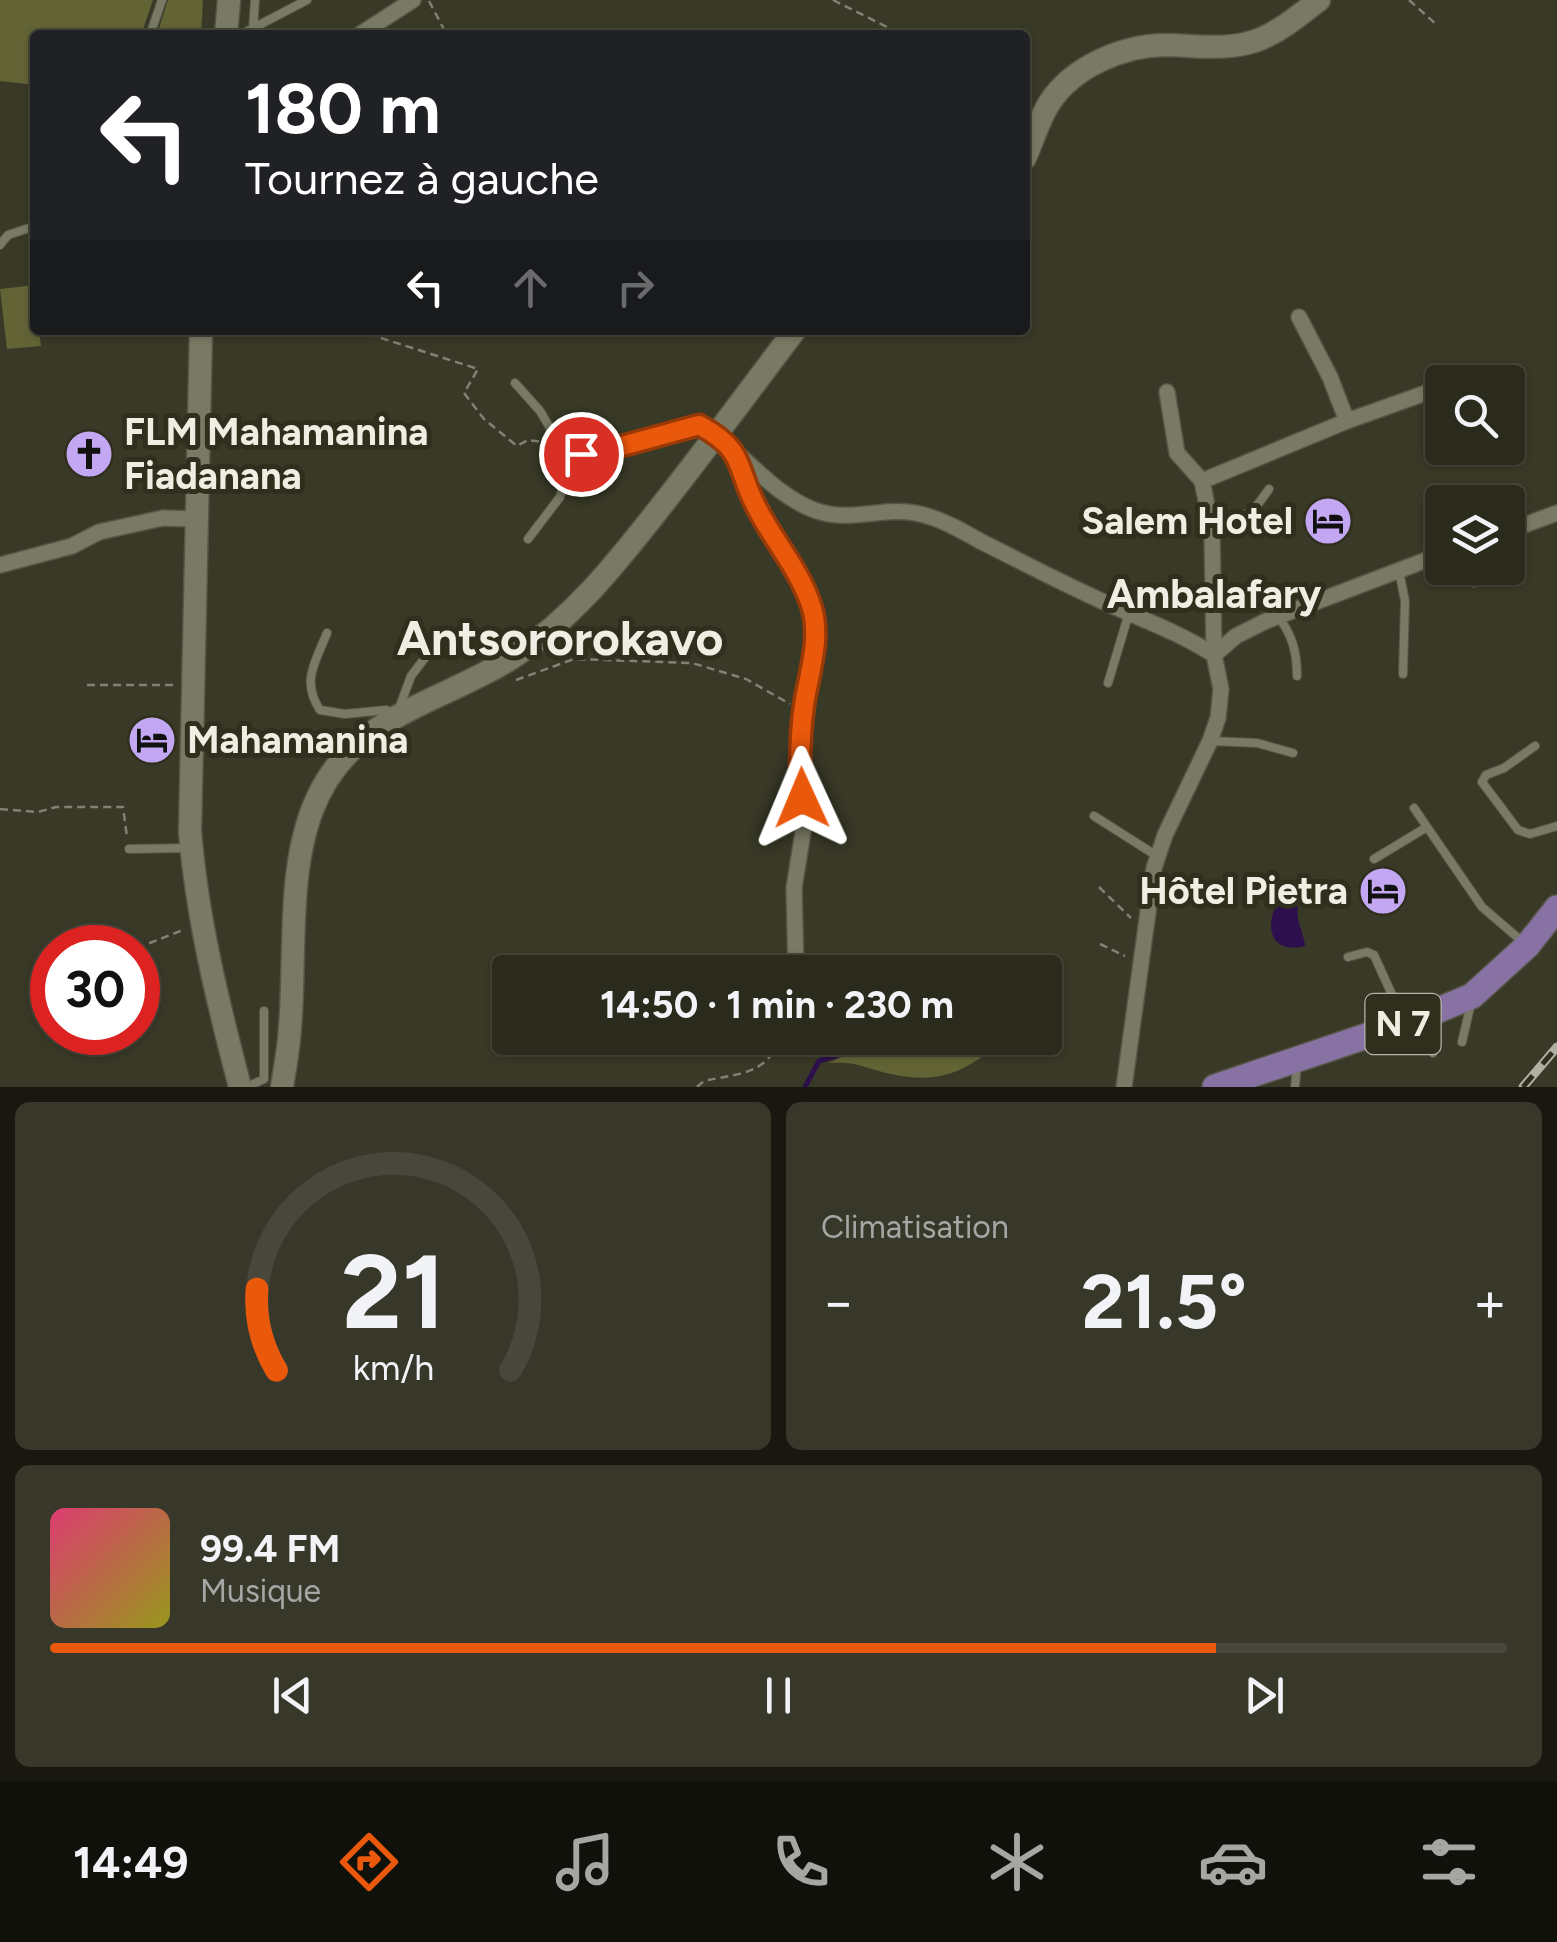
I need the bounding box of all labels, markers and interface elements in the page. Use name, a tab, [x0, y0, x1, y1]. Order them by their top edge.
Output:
text: 180 m	[245, 66, 440, 151]
icon: left	[80, 70, 210, 200]
text: Tournez à gauche	[245, 151, 599, 205]
icon: left	[398, 260, 453, 315]
icon: ahead	[503, 260, 558, 315]
icon: right	[608, 260, 663, 315]
map controls	[1425, 365, 1525, 585]
button: search	[1425, 365, 1525, 465]
place label: FLM Mahamanina Fiadanana	[124, 409, 429, 499]
pin	[539, 412, 624, 497]
icon: arrive	[554, 427, 609, 482]
church icon: FLM Mahamanina Fiadanana	[63, 428, 115, 480]
button: layers	[1425, 485, 1525, 585]
hotel icon: Salem Hotel	[1302, 495, 1354, 547]
place label: Salem Hotel	[1081, 498, 1293, 544]
district label: Ambalafary	[1107, 570, 1321, 618]
district label: Antsororokavo	[397, 609, 723, 667]
hotel icon: Mahamanina	[126, 714, 178, 766]
place label: Mahamanina	[187, 717, 409, 763]
position arrow	[750, 746, 854, 850]
hotel icon: Hôtel Pietra	[1357, 865, 1409, 917]
place label: Hôtel Pietra	[1139, 868, 1348, 914]
speed limit sign: 30	[30, 925, 160, 1055]
text: 14:50 · 1 min · 230 m	[600, 982, 954, 1028]
road number: N 7	[1366, 994, 1440, 1054]
text: Climatisation	[821, 1208, 1009, 1246]
text: 21	[341, 1229, 445, 1354]
text: 21.5°	[1081, 1257, 1247, 1347]
text: −	[821, 1269, 855, 1335]
text: +	[1473, 1269, 1507, 1335]
text: km/h	[352, 1346, 434, 1389]
text: 99.4 FM	[200, 1526, 340, 1572]
text: Musique	[200, 1572, 321, 1610]
icon: previous	[265, 1668, 320, 1723]
icon: pause	[751, 1668, 806, 1723]
icon: next	[1237, 1668, 1292, 1723]
icon: directions	[334, 1827, 404, 1897]
icon: music	[550, 1827, 620, 1897]
icon: phone	[766, 1827, 836, 1897]
icon: climate	[982, 1827, 1052, 1897]
icon: car	[1198, 1827, 1268, 1897]
icon: filters	[1414, 1827, 1484, 1897]
text: 14:49	[73, 1835, 189, 1889]

